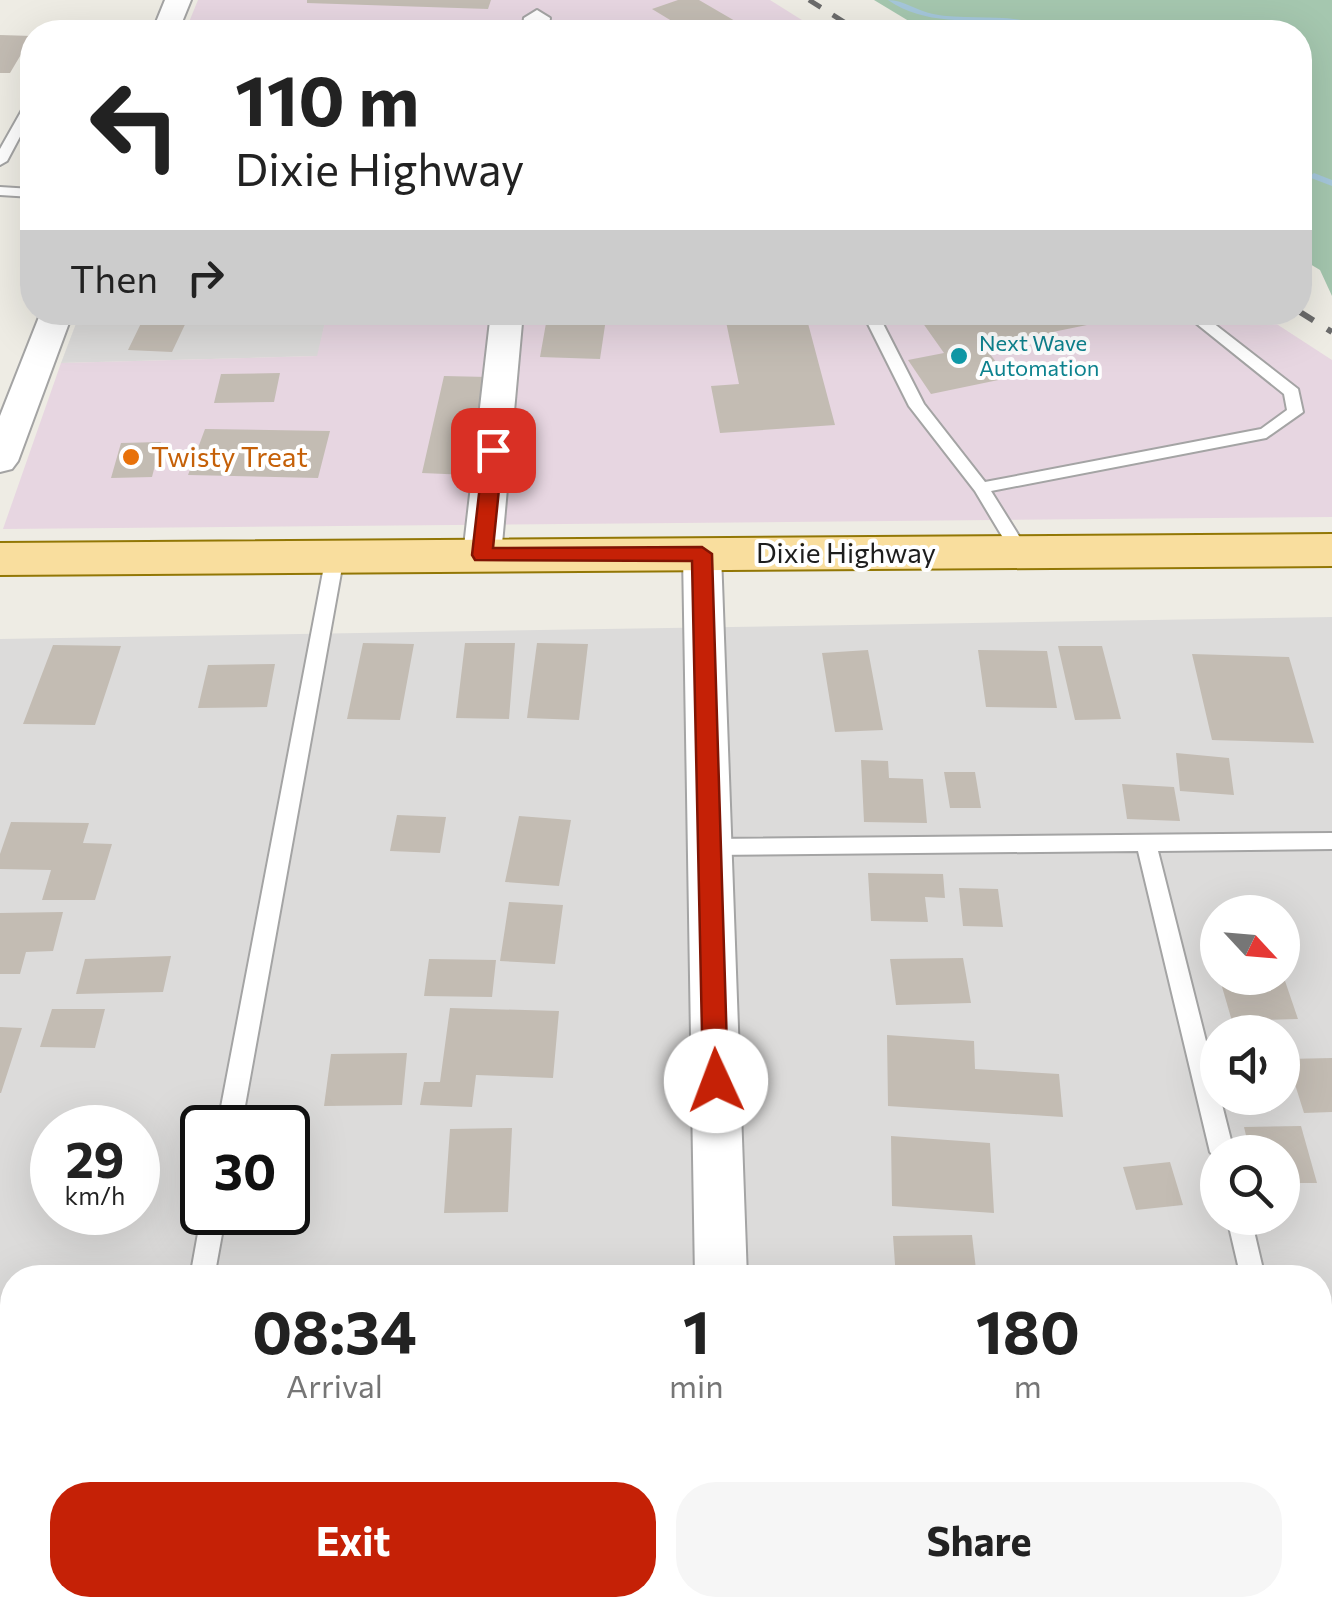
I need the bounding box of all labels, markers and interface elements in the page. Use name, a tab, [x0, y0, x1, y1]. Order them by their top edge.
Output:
text: 110 m	[235, 55, 419, 140]
icon: left	[70, 60, 200, 190]
text: Dixie Highway	[235, 140, 524, 195]
icon: right	[178, 250, 233, 305]
text: Then	[70, 254, 158, 301]
place label: Next Wave Automation	[979, 329, 1099, 381]
marker: Next Wave Automation	[948, 345, 970, 367]
pin	[451, 408, 536, 493]
icon: arrive	[466, 423, 521, 478]
place label: Twisty Treat	[151, 439, 308, 473]
marker: Twisty Treat	[120, 446, 142, 468]
street label: Dixie Highway	[756, 535, 936, 569]
north arrow	[1200, 895, 1300, 995]
map controls	[1200, 895, 1300, 1235]
button: sound	[1200, 1015, 1300, 1115]
position arrow	[664, 1029, 768, 1133]
speed limit sign: 30	[180, 1105, 310, 1235]
text: 29	[65, 1127, 124, 1188]
button: search	[1200, 1135, 1300, 1235]
text: km/h	[65, 1180, 125, 1210]
text: 08:34	[252, 1293, 417, 1366]
text: 1	[683, 1293, 710, 1366]
text: 180	[976, 1293, 1080, 1366]
text: Arrival	[286, 1365, 383, 1405]
text: min	[669, 1365, 723, 1405]
text: m	[1014, 1365, 1042, 1405]
button: Exit	[50, 1482, 656, 1597]
button: Share	[676, 1482, 1282, 1597]

